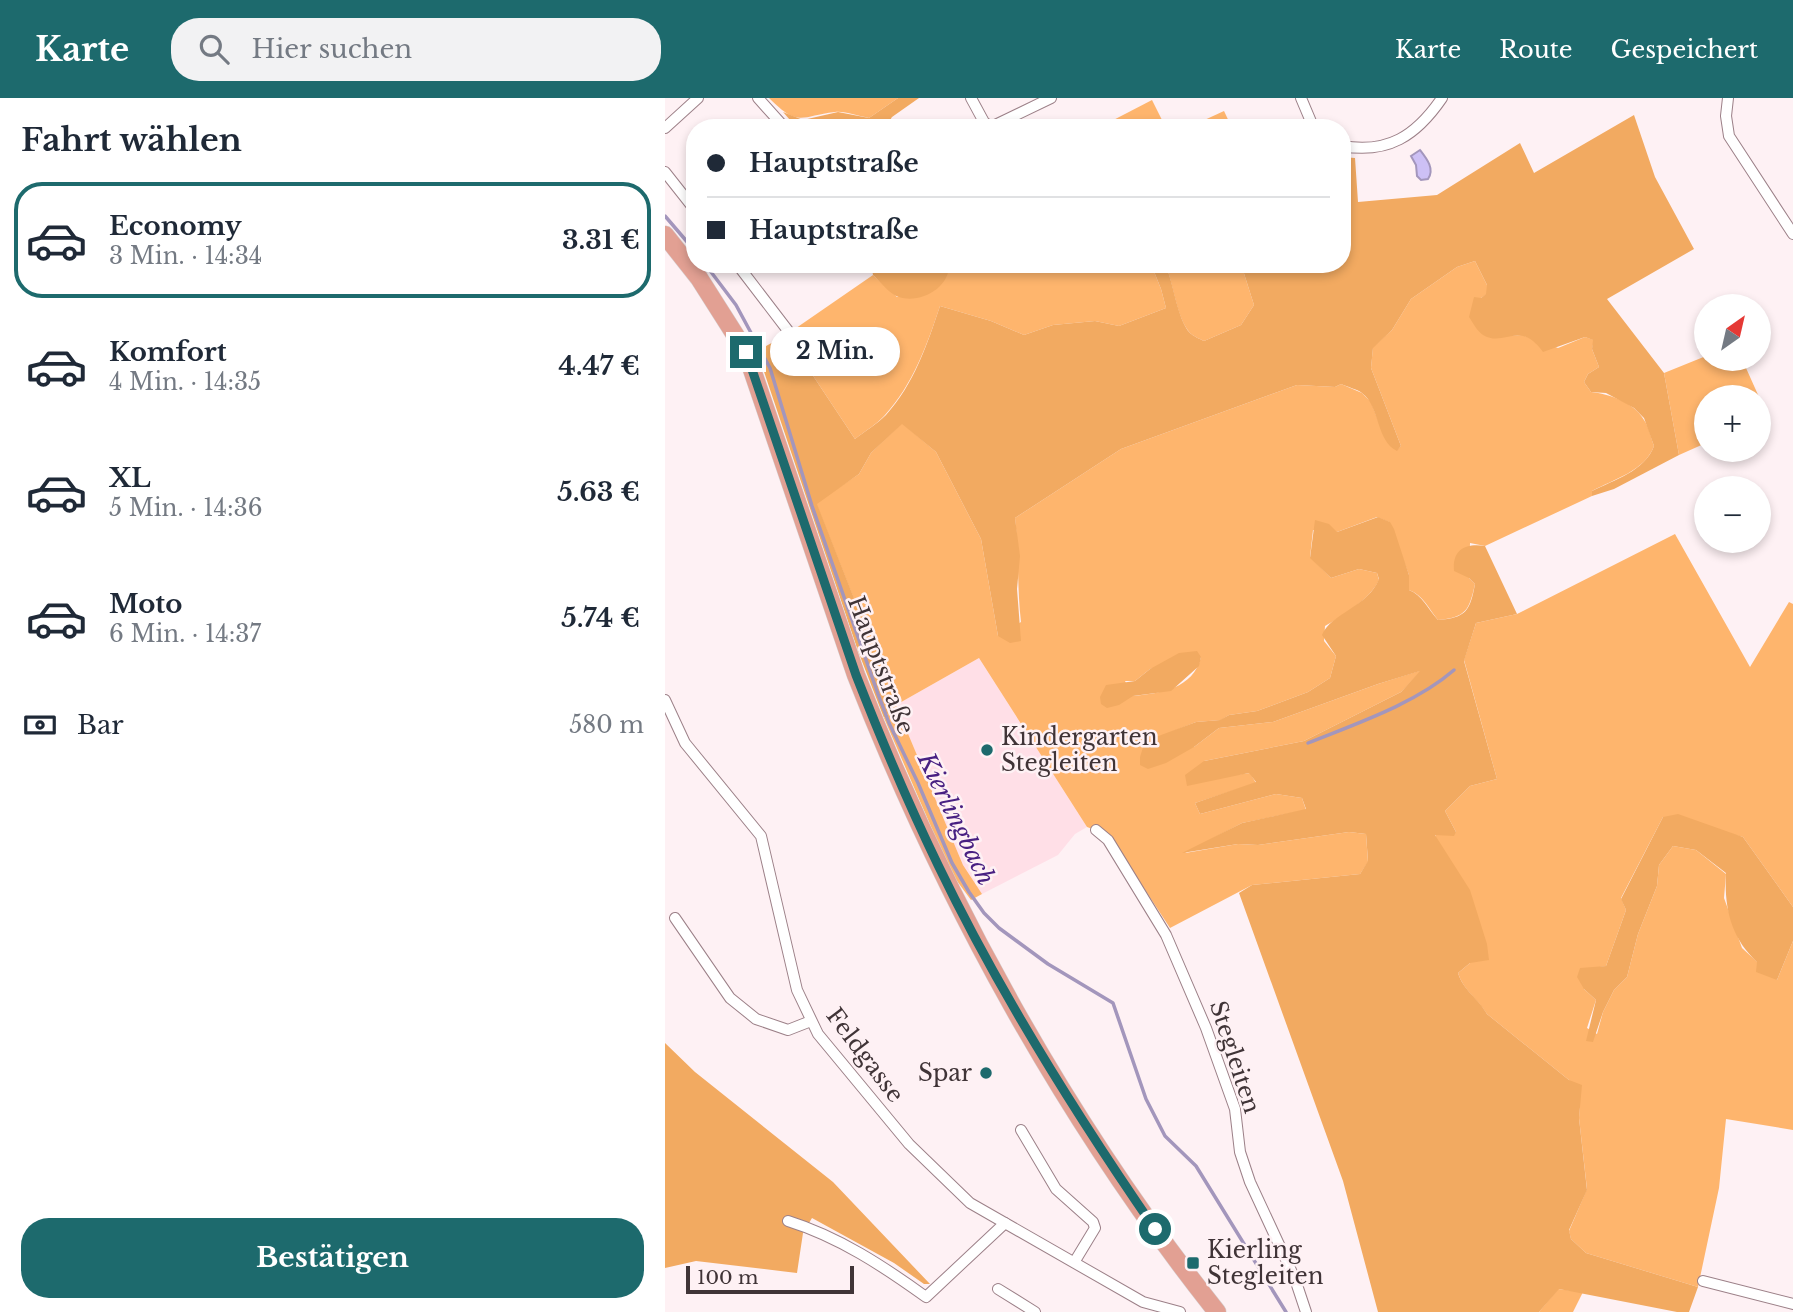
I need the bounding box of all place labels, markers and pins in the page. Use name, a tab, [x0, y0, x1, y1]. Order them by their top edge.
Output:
place label: Kindergarten Stegleiten	[1001, 723, 1158, 777]
marker: Kindergarten Stegleiten	[979, 742, 995, 758]
place label: Spar	[918, 1059, 972, 1087]
marker: Spar	[978, 1065, 994, 1081]
place label: Kierling Stegleiten	[1207, 1236, 1324, 1290]
marker: Kierling Stegleiten	[1185, 1255, 1201, 1271]

